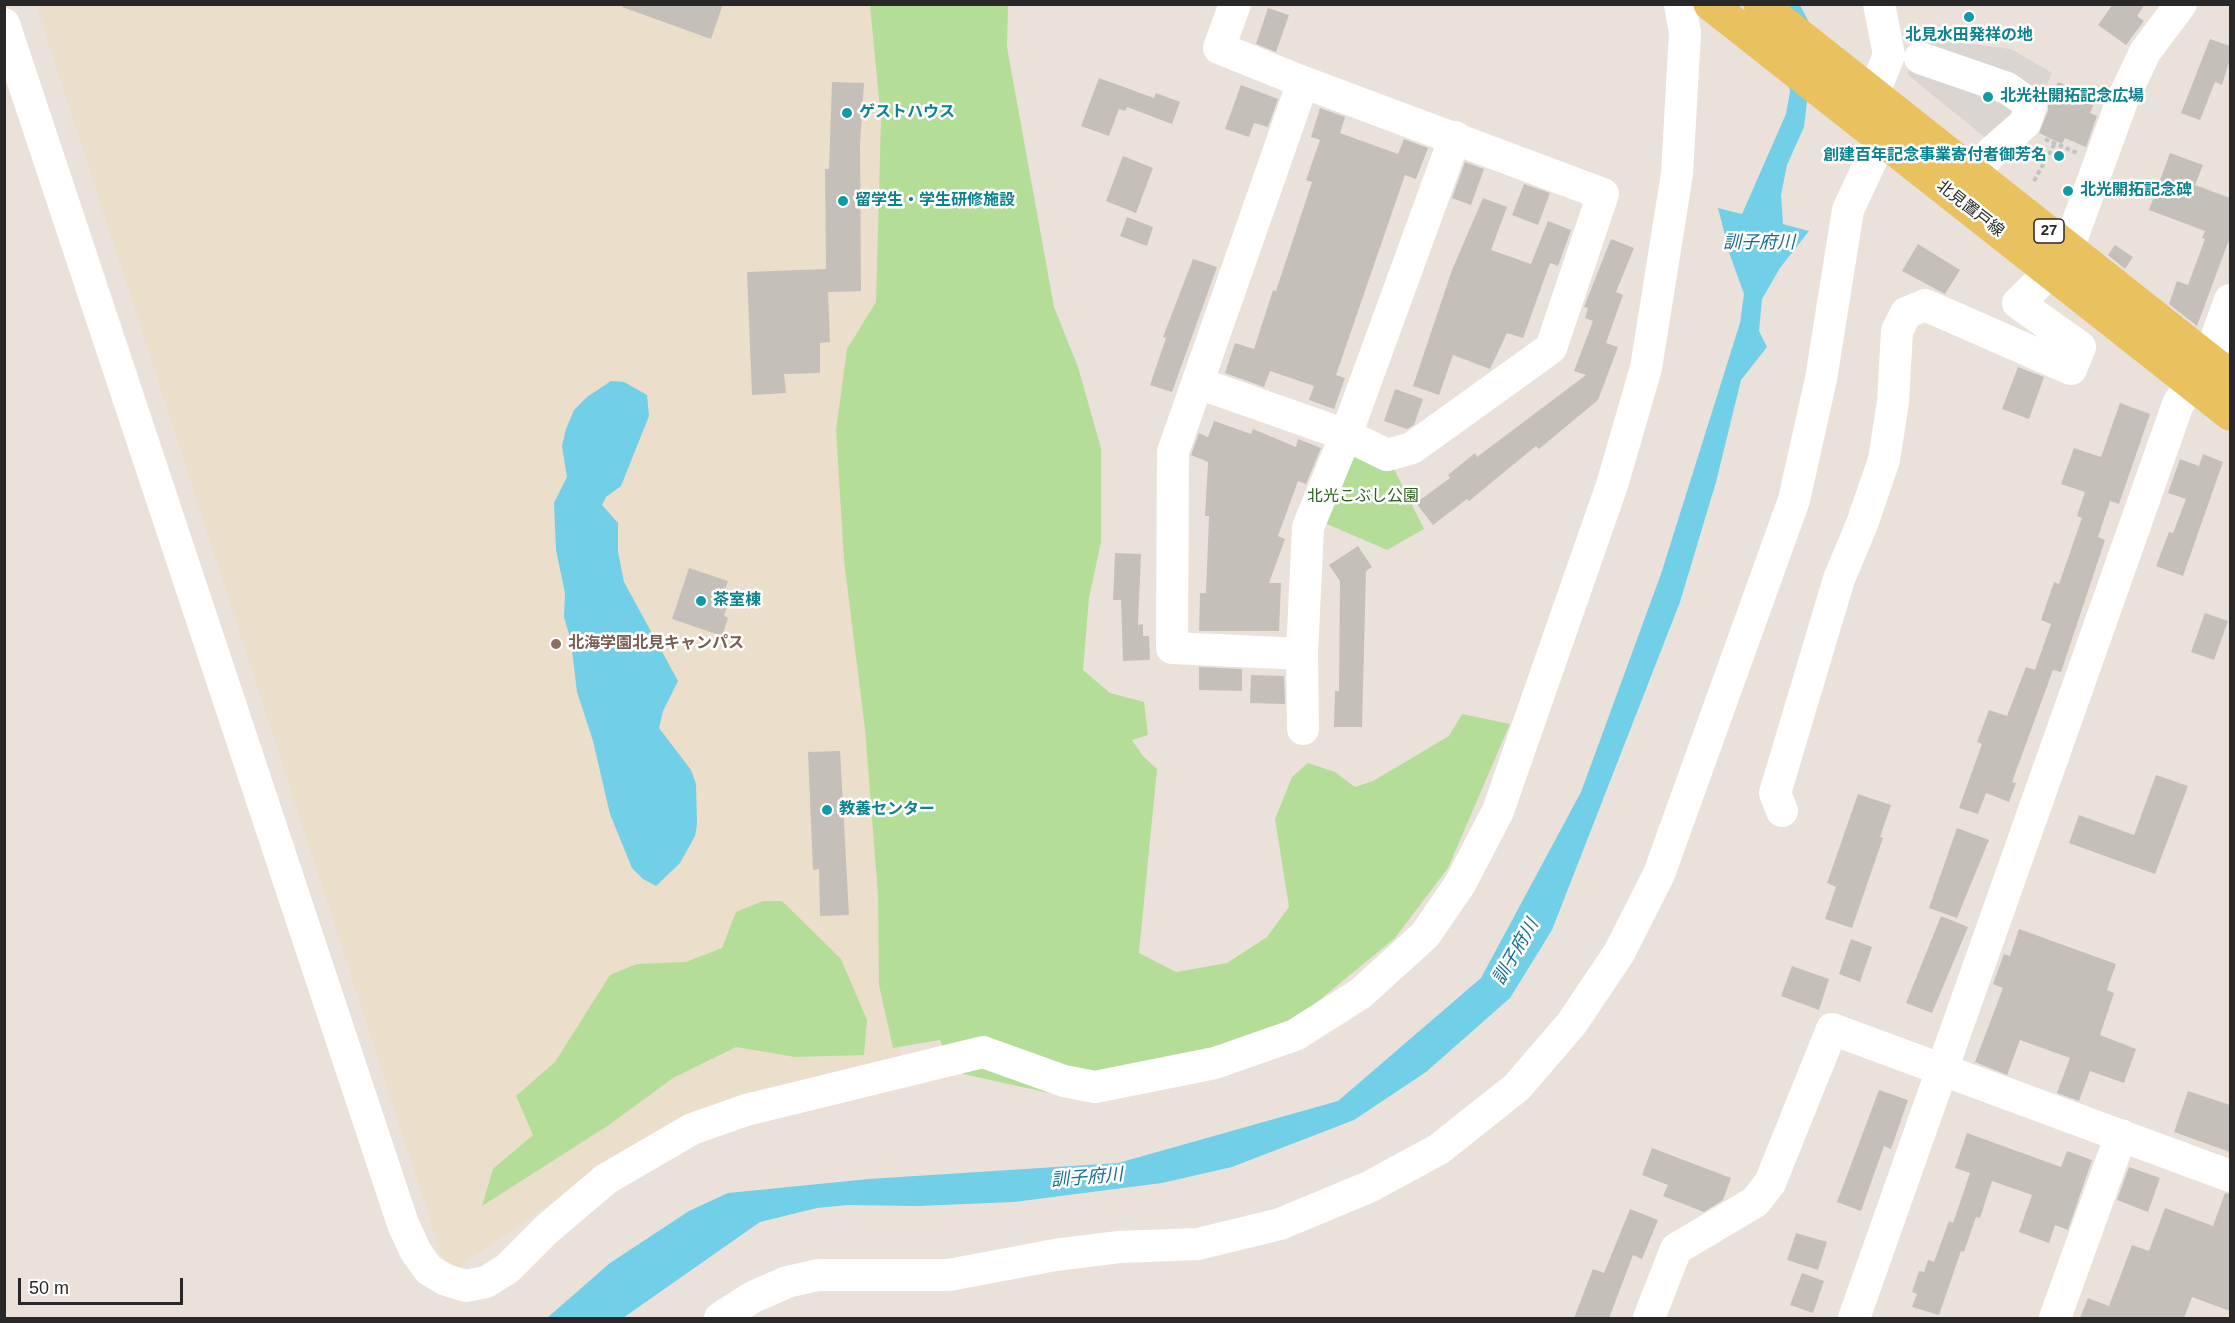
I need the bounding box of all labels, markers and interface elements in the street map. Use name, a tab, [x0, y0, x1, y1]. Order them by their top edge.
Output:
marker: 北見水田発祥の地	[1962, 10, 1976, 24]
place label: 北見水田発祥の地	[1905, 26, 2033, 46]
place label: 北光社開拓記念広場	[2000, 87, 2144, 107]
marker: 北光社開拓記念広場	[1981, 90, 1995, 104]
place label: ゲストハウス	[859, 103, 955, 123]
marker: ゲストハウス	[840, 106, 854, 120]
place label: 創建百年記念事業寄付者御芳名	[1823, 146, 2047, 166]
marker: 創建百年記念事業寄付者御芳名	[2052, 149, 2066, 163]
street label: 北見置戸線	[1933, 177, 2007, 241]
place label: 北光開拓記念碑	[2080, 181, 2192, 201]
marker: 北光開拓記念碑	[2061, 184, 2075, 198]
place label: 留学生・学生研修施設	[855, 191, 1015, 211]
marker: 留学生・学生研修施設	[836, 194, 850, 208]
road number: 27	[2034, 219, 2064, 243]
water label: 訓子府川	[1723, 232, 1795, 254]
park label: 北光こぶし公園	[1307, 487, 1419, 507]
place label: 茶室棟	[713, 591, 761, 611]
marker: 茶室棟	[694, 594, 708, 608]
place label: 北海学園北見キャンパス	[568, 634, 744, 654]
marker: 北海学園北見キャンパス	[549, 637, 563, 651]
place label: 教養センター	[839, 800, 935, 820]
marker: 教養センター	[820, 803, 834, 817]
water label: 訓子府川	[1489, 915, 1543, 989]
water label: 訓子府川	[1050, 1164, 1124, 1192]
scale bar	[21, 1266, 186, 1304]
text: 50 m	[29, 1278, 69, 1298]

